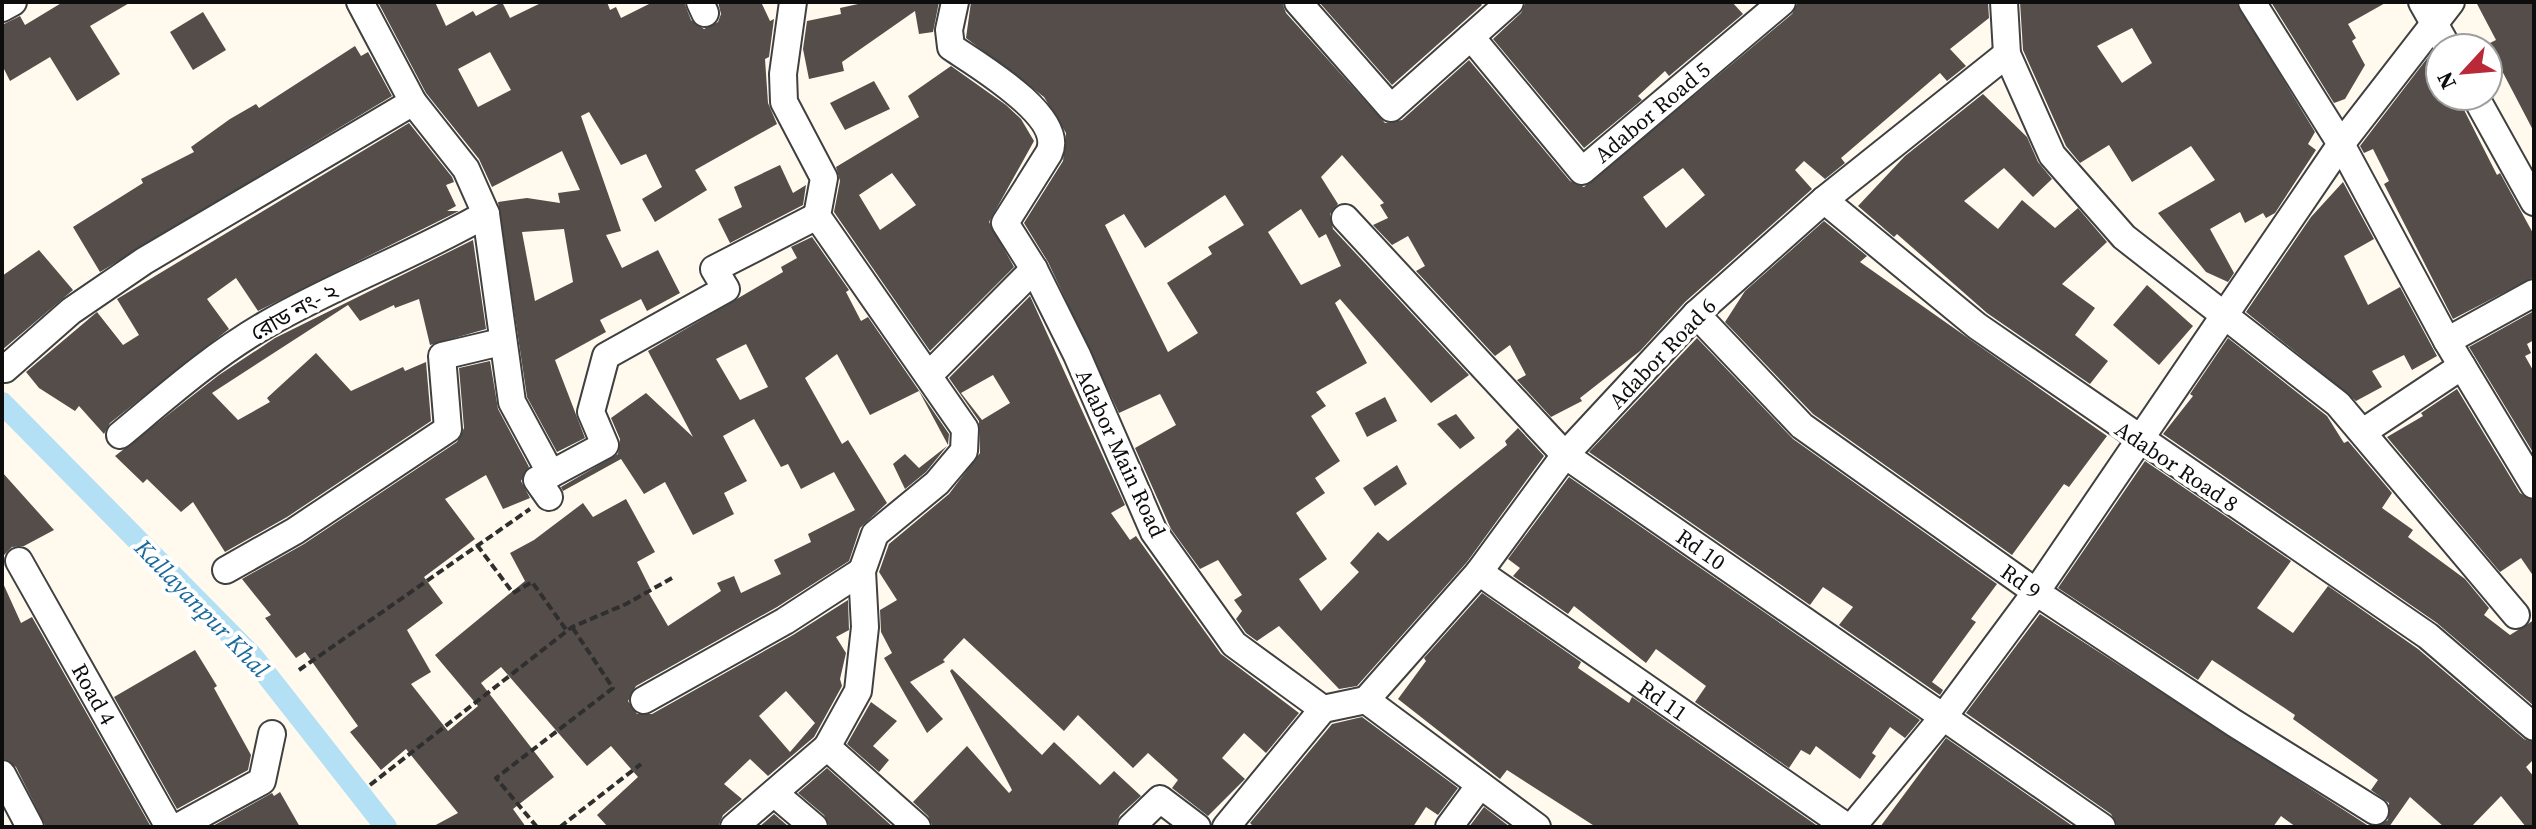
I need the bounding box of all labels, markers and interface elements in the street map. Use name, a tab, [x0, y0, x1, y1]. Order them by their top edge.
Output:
north arrow	[2424, 32, 2504, 112]
street label: Adabor Road 5	[1588, 55, 1716, 169]
text: N	[2429, 67, 2463, 95]
street label: রোড নং- ২	[245, 275, 343, 347]
street label: Adabor Road 6	[1602, 291, 1722, 415]
street label: Adabor Main Road	[1069, 364, 1173, 542]
street label: Adabor Road 8	[2109, 414, 2245, 518]
street label: Rd 10	[1670, 521, 1732, 577]
water label: Kallayanpur Khal	[127, 531, 277, 685]
street label: Rd 9	[1995, 556, 2047, 606]
street label: Road 4	[65, 658, 123, 730]
street label: Rd 11	[1632, 672, 1694, 728]

